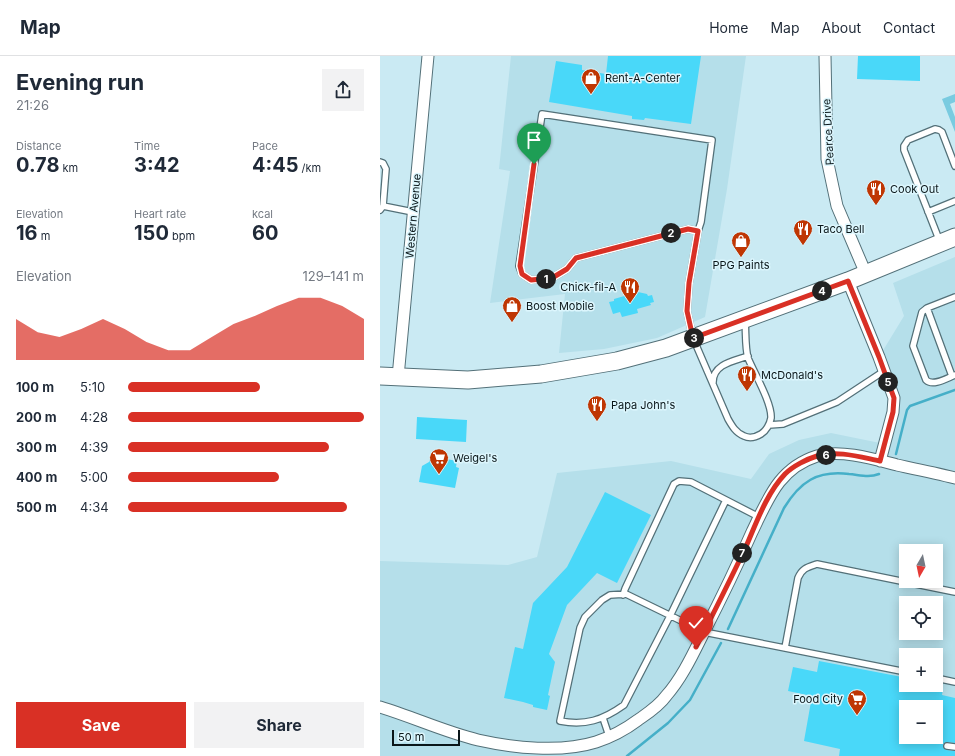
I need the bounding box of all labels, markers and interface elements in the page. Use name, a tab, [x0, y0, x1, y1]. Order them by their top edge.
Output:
text: Map	[20, 16, 61, 39]
text: Home	[709, 19, 748, 36]
text: Map	[770, 19, 800, 36]
text: About	[822, 19, 861, 36]
text: Contact	[883, 19, 935, 36]
shop icon: Rent-A-Center	[580, 67, 602, 95]
text: Evening run	[16, 69, 144, 95]
button: share	[322, 69, 364, 111]
place label: Rent-A-Center	[605, 71, 680, 85]
text: 21:26	[16, 97, 49, 113]
street label: Pearce Drive	[819, 98, 837, 166]
pin	[517, 123, 551, 164]
icon: arrive	[523, 129, 545, 151]
text: Distance	[16, 139, 61, 153]
text: Time	[134, 139, 160, 153]
text: Pace	[252, 139, 278, 153]
text: 0.78	[16, 153, 59, 177]
text: 3:42	[134, 153, 180, 177]
text: 4:45	[252, 153, 299, 177]
text: km	[59, 161, 78, 175]
text: /km	[299, 161, 321, 175]
street label: Western Avenue	[402, 173, 424, 259]
restaurant icon: Cook Out	[865, 178, 887, 206]
place label: Cook Out	[890, 182, 939, 196]
text: Elevation	[16, 207, 63, 221]
text: Heart rate	[134, 207, 186, 221]
text: kcal	[252, 207, 273, 221]
restaurant icon: Taco Bell	[792, 218, 814, 246]
text: 16	[16, 221, 38, 245]
text: 150	[134, 221, 169, 245]
text: 60	[252, 221, 278, 245]
place label: Taco Bell	[817, 222, 864, 236]
pin: 2	[661, 223, 681, 243]
text: 2	[668, 226, 674, 240]
text: m	[38, 229, 50, 243]
text: bpm	[169, 229, 195, 243]
shop icon: PPG Paints	[730, 230, 752, 258]
place label: PPG Paints	[712, 258, 770, 272]
text: Elevation	[16, 268, 72, 284]
text: 129–141 m	[302, 268, 364, 284]
pin: 1	[536, 269, 556, 289]
text: 1	[544, 272, 548, 286]
restaurant icon: Chick-fil-A	[619, 276, 641, 304]
place label: Chick-fil-A	[560, 280, 616, 294]
pin: 4	[812, 281, 832, 301]
text: 4	[818, 284, 826, 298]
shop icon: Boost Mobile	[501, 295, 523, 323]
place label: Boost Mobile	[526, 299, 594, 313]
pin: 3	[684, 328, 704, 348]
text: 3	[690, 331, 698, 345]
restaurant icon: McDonald's	[736, 364, 758, 392]
place label: McDonald's	[761, 368, 823, 382]
pin: 5	[878, 372, 898, 392]
text: 5	[884, 375, 892, 389]
text: 100 m	[16, 379, 54, 395]
text: 5:10	[80, 379, 105, 395]
restaurant icon: Papa John's	[586, 394, 608, 422]
place label: Papa John's	[611, 398, 675, 412]
text: 200 m	[16, 409, 57, 425]
text: 4:28	[80, 409, 108, 425]
text: 300 m	[16, 439, 57, 455]
text: 4:39	[80, 439, 108, 455]
pin: 6	[816, 445, 836, 465]
supermarket icon: Weigel's	[428, 447, 450, 475]
text: 6	[822, 448, 830, 462]
place label: Weigel's	[453, 451, 497, 465]
text: 400 m	[16, 469, 57, 485]
text: 5:00	[80, 469, 108, 485]
text: 500 m	[16, 499, 57, 515]
text: 4:34	[80, 499, 109, 515]
pin: 7	[732, 543, 752, 563]
north arrow	[899, 544, 943, 588]
map controls	[899, 544, 943, 744]
text: 7	[739, 546, 745, 560]
button: locate	[899, 596, 943, 640]
pin	[679, 606, 713, 647]
icon: check	[685, 612, 707, 634]
button: +	[899, 648, 943, 692]
supermarket icon: Food City	[846, 688, 868, 716]
place label: Food City	[793, 692, 843, 706]
button: −	[899, 700, 943, 744]
button: Save	[16, 702, 186, 748]
button: Share	[194, 702, 364, 748]
scale bar	[392, 728, 460, 747]
text: 50 m	[398, 730, 424, 744]

